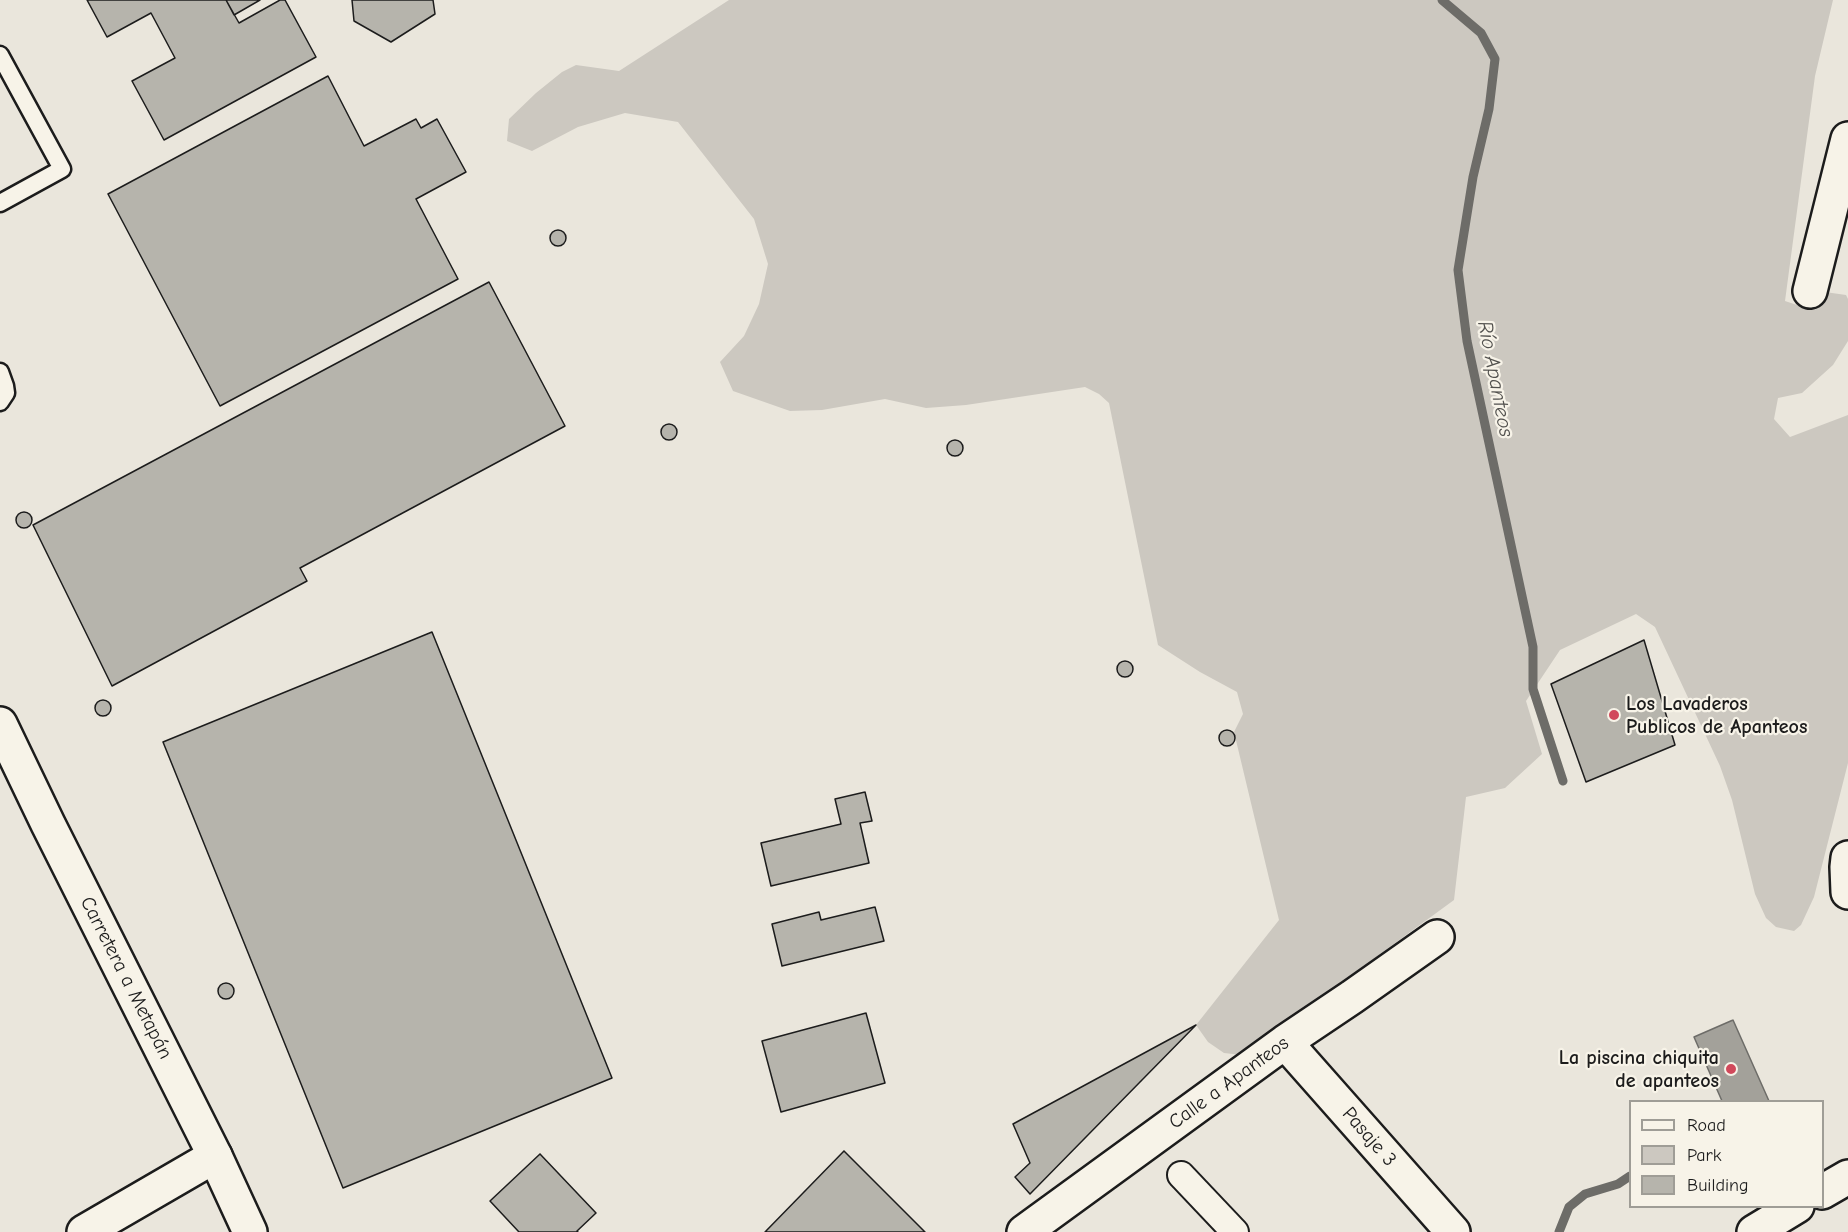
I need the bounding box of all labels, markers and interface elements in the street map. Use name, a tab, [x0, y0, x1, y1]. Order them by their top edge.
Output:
water label: Río Apanteos	[1471, 319, 1519, 439]
place label: Los Lavaderos Publicos de Apanteos	[1626, 692, 1807, 739]
marker: Los Lavaderos Publicos de Apanteos	[1607, 708, 1621, 722]
street label: Carretera a Metapán	[75, 893, 177, 1063]
street label: Calle a Apanteos	[1164, 1031, 1294, 1135]
place label: La piscina chiquita de apanteos	[1559, 1046, 1719, 1093]
marker: La piscina chiquita de apanteos	[1724, 1062, 1738, 1076]
legend	[1629, 1100, 1824, 1208]
street label: Pasaje 3	[1337, 1102, 1401, 1172]
text: Road	[1687, 1115, 1726, 1136]
text: Park	[1687, 1145, 1721, 1166]
text: Building	[1687, 1175, 1749, 1196]

